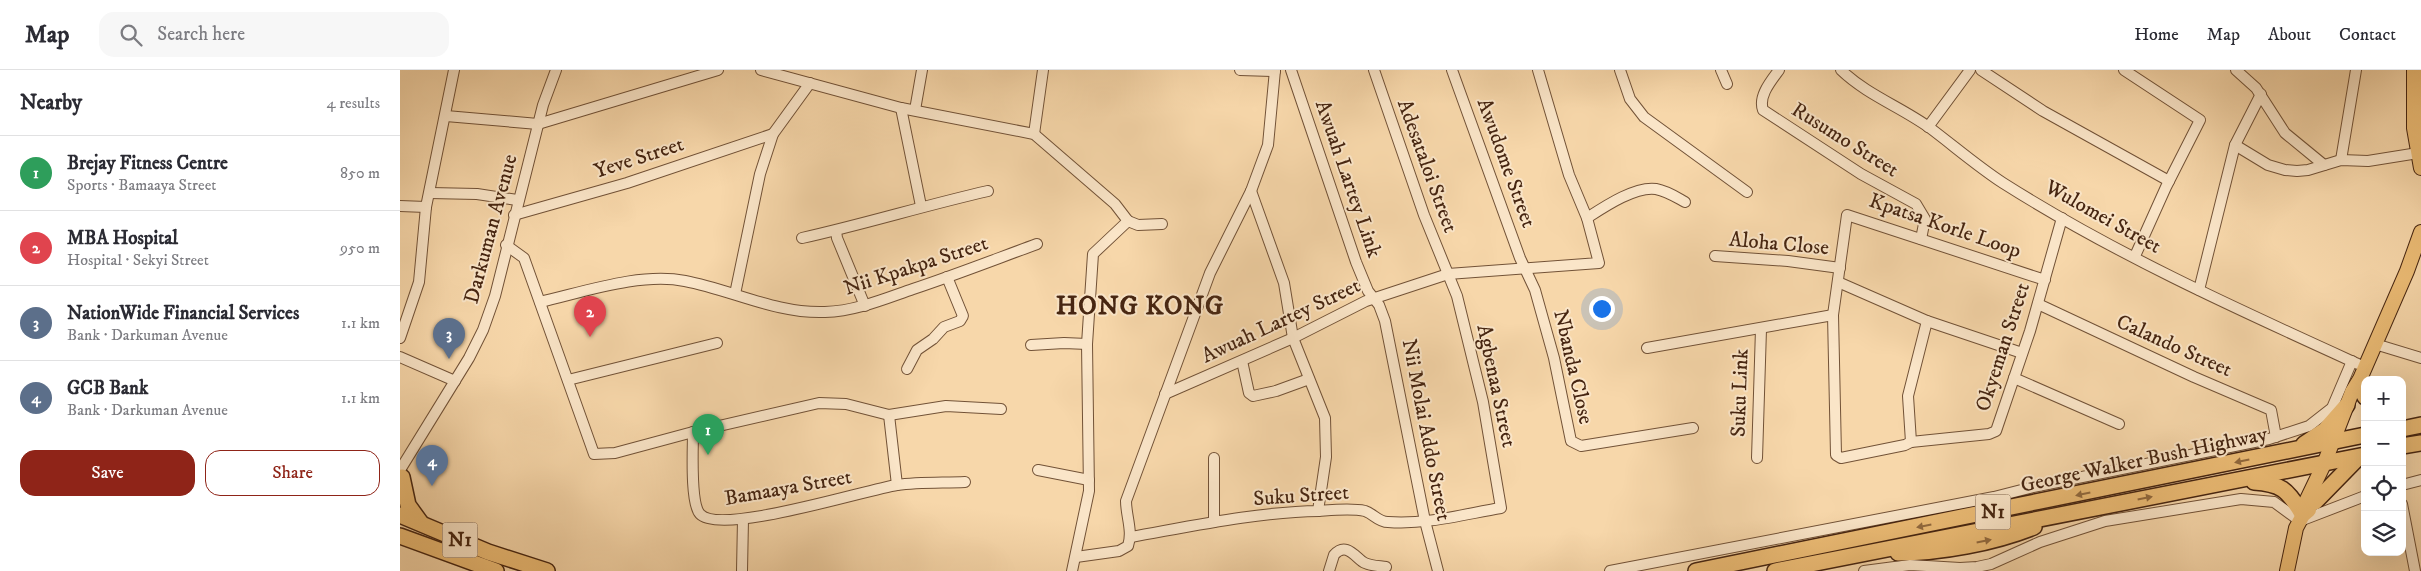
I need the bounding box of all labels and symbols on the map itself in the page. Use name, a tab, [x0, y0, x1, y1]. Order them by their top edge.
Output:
street label: Awudome Street	[1471, 95, 1542, 232]
street label: Adesataloi Street	[1391, 96, 1463, 237]
street label: Awuah Lartey Link	[1309, 97, 1387, 262]
street label: Rusumo Street	[1787, 97, 1904, 183]
street label: Yeve Street	[591, 131, 687, 185]
street label: Darkuman Avenue	[459, 151, 523, 306]
street label: Wulomei Street	[2039, 174, 2166, 260]
street label: Kpatsa Korle Loop	[1866, 188, 2024, 264]
street label: Aloha Close	[1728, 227, 1830, 261]
street label: Nii Kpakpa Street	[841, 230, 992, 302]
street label: Awuah Lartey Street	[1197, 273, 1365, 369]
street label: Okyeman Street	[1970, 279, 2036, 415]
district label: HONG KONG	[1056, 290, 1224, 323]
pin: 2	[574, 296, 606, 337]
your location	[1589, 296, 1615, 322]
street label: Nbanda Close	[1547, 307, 1599, 427]
street label: Calando Street	[2112, 309, 2236, 383]
pin: 3	[433, 318, 465, 359]
street label: Agbenaa Street	[1470, 322, 1522, 450]
street label: Nii Molai Addo Street	[1396, 337, 1456, 523]
street label: Suku Link	[1725, 348, 1755, 437]
pin: 1	[692, 414, 724, 455]
street label: George Walker Bush Highway	[2018, 421, 2271, 499]
pin: 4	[416, 445, 448, 486]
one-way arrow	[2234, 458, 2250, 466]
street label: Bamaaya Street	[722, 464, 854, 512]
street label: Suku Street	[1252, 480, 1350, 512]
one-way arrow	[2076, 490, 2091, 498]
road number: N1	[1976, 494, 2010, 530]
one-way arrow	[2137, 494, 2153, 502]
road number: N1	[442, 522, 478, 558]
one-way arrow	[1916, 522, 1932, 530]
one-way arrow	[1976, 537, 1992, 545]

